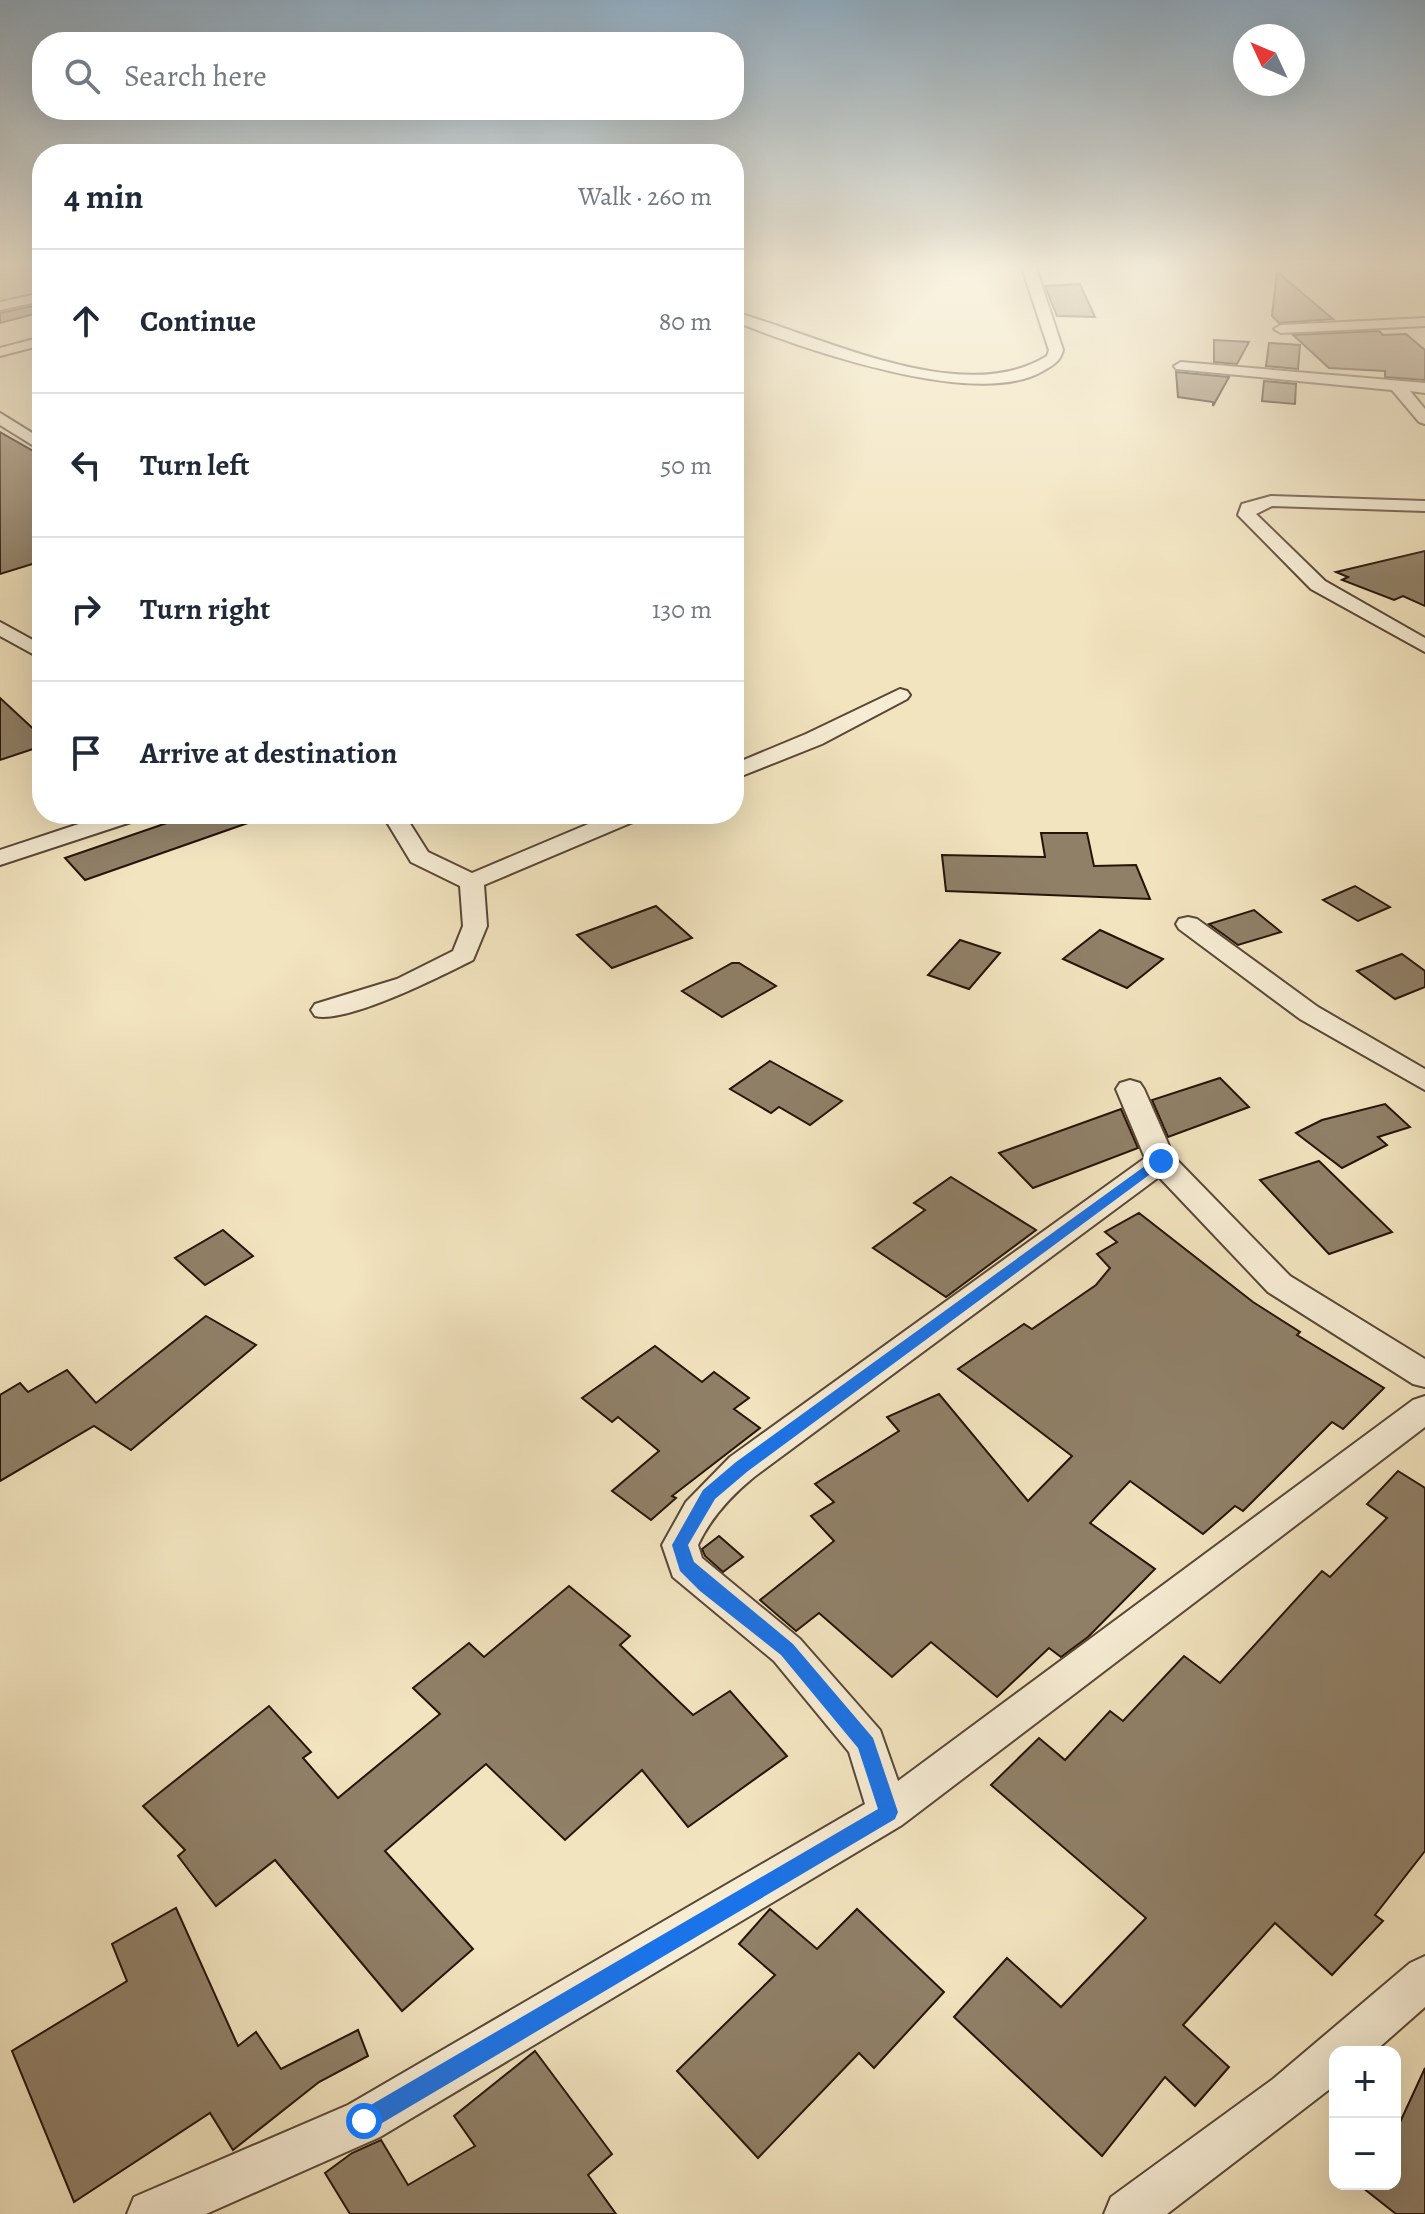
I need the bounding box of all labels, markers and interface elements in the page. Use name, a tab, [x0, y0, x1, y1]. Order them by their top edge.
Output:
north arrow	[1233, 24, 1305, 96]
search box	[32, 32, 744, 120]
icon: search	[60, 54, 104, 98]
text: Search here	[124, 56, 267, 96]
text: 4 min	[64, 173, 143, 220]
text: Walk · 260 m	[578, 179, 712, 214]
icon: ahead	[64, 299, 108, 343]
text: Continue	[140, 301, 256, 341]
text: 80 m	[659, 304, 712, 339]
icon: left	[64, 443, 108, 487]
text: Turn left	[140, 445, 249, 485]
text: 50 m	[660, 448, 712, 483]
icon: right	[64, 587, 108, 631]
text: Turn right	[140, 589, 270, 629]
text: 130 m	[652, 592, 712, 627]
icon: arrive	[64, 731, 108, 775]
text: Arrive at destination	[140, 733, 397, 773]
route end	[1143, 1143, 1179, 1179]
map controls	[1329, 2046, 1401, 2190]
button: +	[1329, 2046, 1401, 2118]
route start	[346, 2103, 382, 2139]
button: −	[1329, 2118, 1401, 2190]

